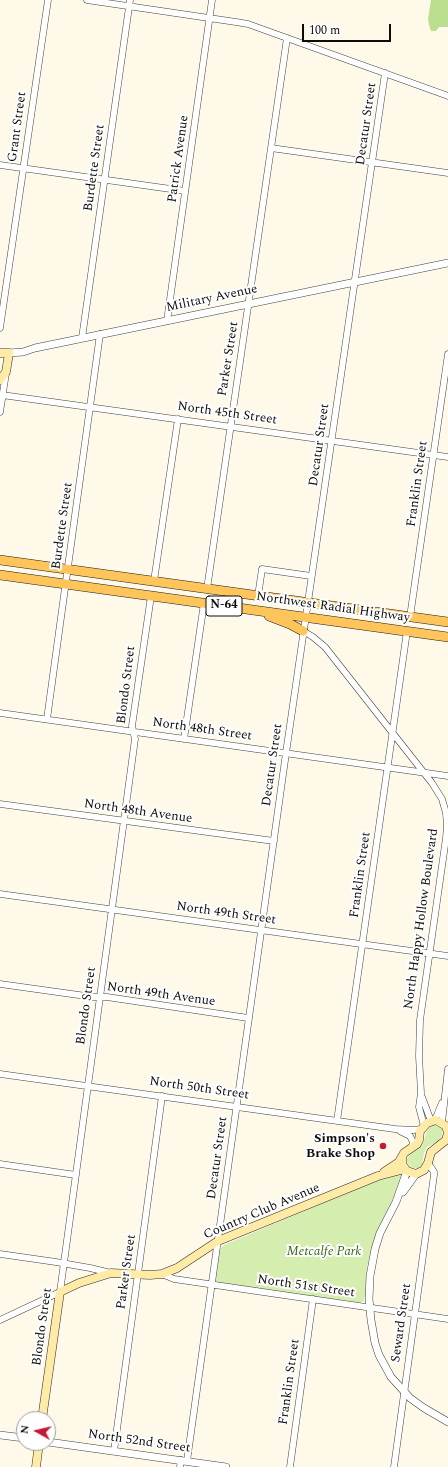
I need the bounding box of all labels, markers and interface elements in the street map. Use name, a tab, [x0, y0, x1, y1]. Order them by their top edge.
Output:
scale bar	[304, 16, 393, 42]
text: 100 m	[309, 21, 340, 40]
street label: Decatur Street	[353, 82, 381, 166]
street label: Grant Street	[5, 91, 31, 163]
street label: Patrick Avenue	[165, 114, 193, 204]
street label: Burdette Street	[81, 124, 109, 212]
street label: Military Avenue	[165, 282, 259, 316]
street label: Parker Street	[215, 321, 243, 397]
street label: North 45th Street	[176, 399, 278, 429]
street label: Decatur Street	[306, 403, 334, 487]
street label: Franklin Street	[404, 440, 432, 528]
street label: Burdette Street	[49, 482, 77, 570]
street label: Northwest Radial Highway	[255, 589, 411, 627]
road number: N-64	[206, 596, 242, 616]
street label: Blondo Street	[114, 645, 140, 725]
street label: North 48th Street	[151, 715, 253, 745]
street label: Decatur Street	[259, 723, 287, 807]
street label: North 48th Avenue	[83, 797, 193, 827]
street label: North Happy Hollow Boulevard	[402, 828, 442, 1010]
street label: Franklin Street	[347, 831, 375, 919]
street label: North 49th Street	[175, 899, 277, 929]
street label: Blondo Street	[74, 966, 100, 1046]
street label: North 49th Avenue	[106, 980, 216, 1010]
street label: North 50th Street	[148, 1074, 250, 1104]
street label: Decatur Street	[204, 1116, 232, 1200]
place label: Simpson's Brake Shop	[306, 1131, 375, 1162]
marker: Simpson's Brake Shop	[378, 1141, 388, 1151]
street label: Country Club Avenue	[202, 1180, 322, 1244]
street label: Parker Street	[114, 1234, 140, 1310]
park label: Metcalfe Park	[287, 1244, 361, 1260]
street label: North 51st Street	[256, 1272, 356, 1302]
street label: Seward Street	[389, 1283, 415, 1363]
street label: Blondo Street	[30, 1287, 56, 1367]
street label: Franklin Street	[276, 1338, 304, 1426]
north arrow	[16, 1411, 56, 1451]
text: N	[16, 1424, 34, 1435]
street label: North 52nd Street	[87, 1427, 191, 1457]

